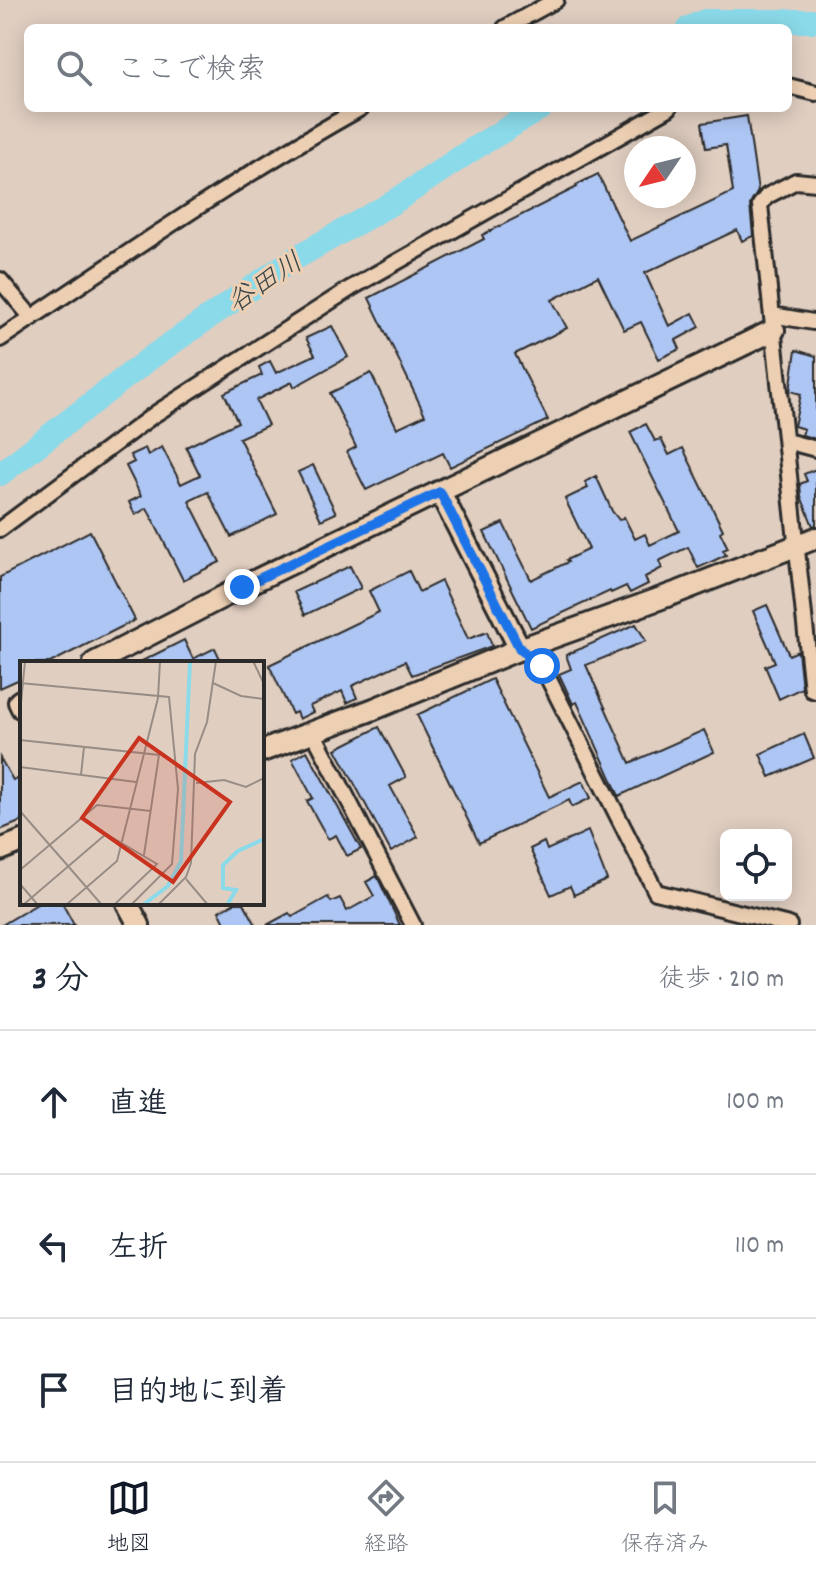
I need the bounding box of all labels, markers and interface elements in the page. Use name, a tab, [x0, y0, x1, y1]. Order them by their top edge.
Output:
search box	[24, 24, 792, 112]
icon: search	[52, 46, 96, 90]
text: ここで検索	[116, 51, 266, 94]
north arrow	[624, 136, 696, 208]
water label: 谷田川	[221, 245, 313, 325]
route end	[224, 569, 260, 605]
route start	[524, 648, 560, 684]
inset map	[20, 661, 264, 905]
map controls	[720, 829, 792, 901]
button: locate	[720, 829, 792, 901]
text: 3 分	[32, 957, 89, 1006]
text: 徒歩 · 210 m	[659, 962, 784, 999]
icon: ahead	[32, 1080, 76, 1124]
text: 100 m	[726, 1084, 784, 1121]
text: 直進	[108, 1085, 168, 1128]
icon: left	[32, 1224, 76, 1268]
text: 110 m	[735, 1228, 784, 1265]
text: 左折	[108, 1229, 168, 1272]
icon: arrive	[32, 1368, 76, 1412]
text: 目的地に到着	[108, 1373, 288, 1416]
tab: 地図	[107, 1476, 151, 1561]
tab: 経路	[364, 1476, 408, 1561]
tab: 保存済み	[621, 1476, 709, 1561]

